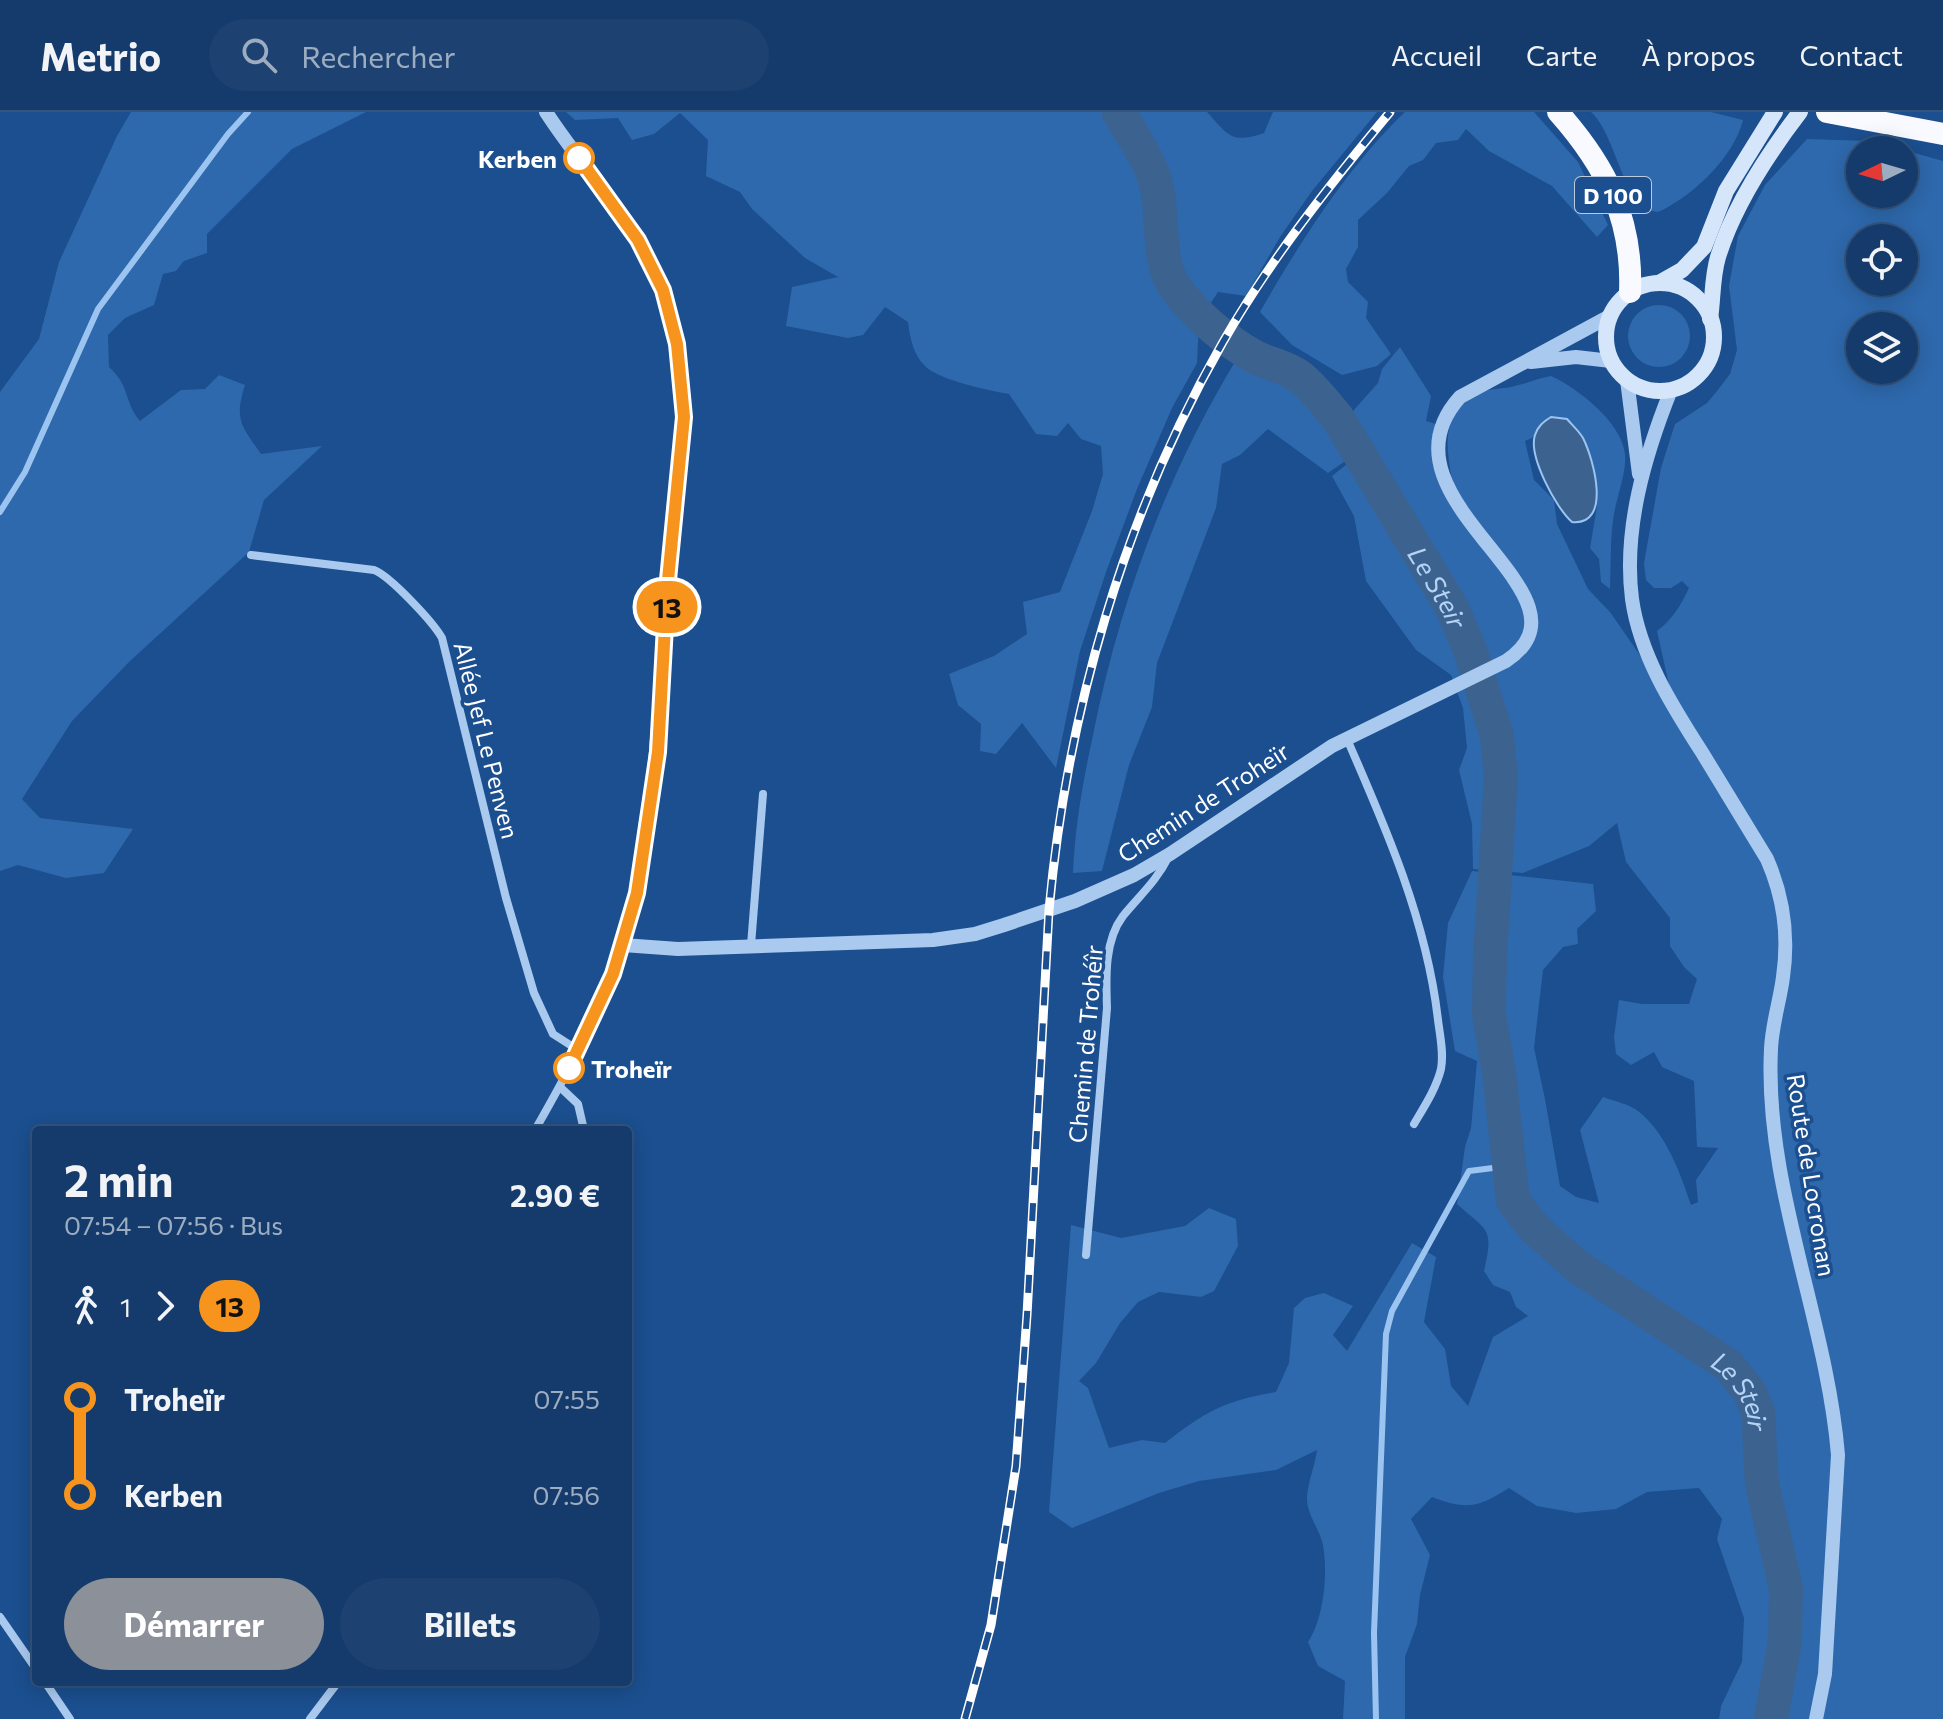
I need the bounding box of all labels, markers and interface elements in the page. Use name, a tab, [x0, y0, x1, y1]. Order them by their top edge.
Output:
search box	[209, 19, 769, 91]
text: Metrio	[40, 32, 161, 79]
icon: search	[237, 33, 281, 77]
text: Rechercher	[301, 37, 455, 74]
text: Accueil	[1391, 38, 1482, 72]
text: Carte	[1526, 38, 1597, 72]
text: À propos	[1641, 38, 1756, 72]
text: Contact	[1800, 38, 1903, 72]
north arrow	[1846, 136, 1918, 208]
map controls	[1846, 136, 1918, 384]
marker: Kerben	[564, 143, 594, 173]
place label: Kerben	[478, 144, 557, 173]
road number: D 100	[1575, 177, 1651, 213]
button: locate	[1846, 224, 1918, 296]
button: layers	[1846, 312, 1918, 384]
water label: Le Steir	[1403, 540, 1475, 634]
line badge: 13	[631, 581, 703, 633]
text: 13	[653, 590, 681, 624]
street label: Allée Jef Le Penven	[448, 638, 526, 842]
street label: Chemin de Troheïr	[1112, 736, 1294, 868]
street label: Chemin de Trohéîr	[1062, 943, 1108, 1144]
marker: Troheïr	[554, 1053, 584, 1083]
place label: Troheïr	[591, 1054, 672, 1083]
street label: Route de Locronan	[1782, 1072, 1842, 1278]
text: 2 min	[64, 1152, 174, 1206]
text: 2.90 €	[510, 1176, 600, 1213]
text: 07:54 – 07:56 · Bus	[64, 1209, 283, 1240]
icon: walk	[64, 1284, 108, 1328]
icon: forward	[143, 1284, 187, 1328]
text: 13	[215, 1289, 244, 1323]
text: 1	[120, 1291, 131, 1322]
water label: Le Steir	[1707, 1344, 1775, 1433]
text: Troheïr	[124, 1380, 225, 1417]
text: 07:55	[533, 1383, 600, 1414]
text: Kerben	[124, 1476, 223, 1513]
text: 07:56	[533, 1479, 600, 1510]
button: Démarrer	[64, 1578, 324, 1670]
button: Billets	[340, 1578, 600, 1670]

